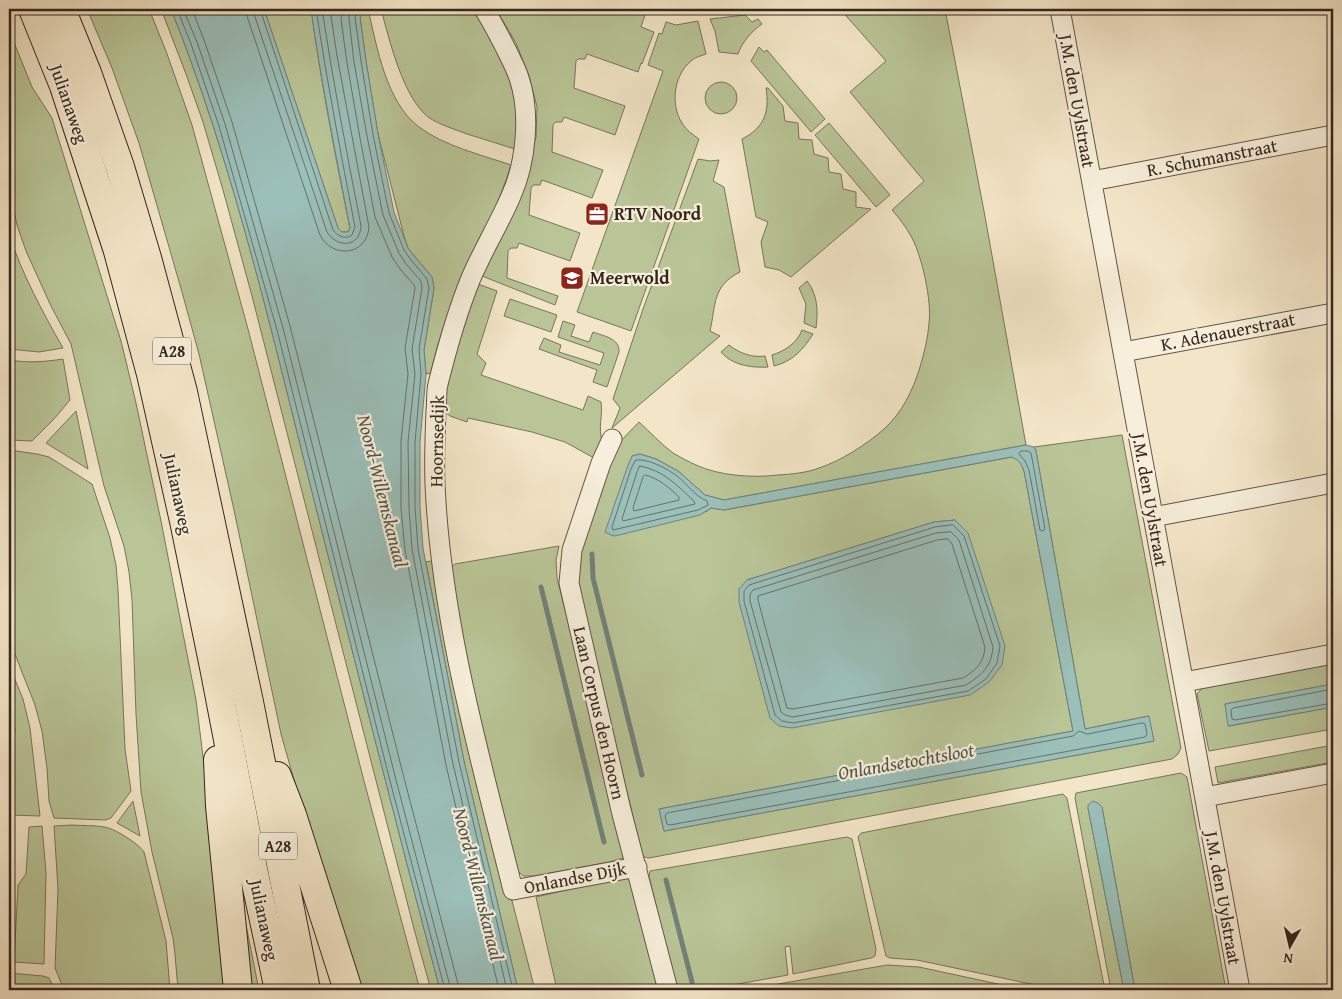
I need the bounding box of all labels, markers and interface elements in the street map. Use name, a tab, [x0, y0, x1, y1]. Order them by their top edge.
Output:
street label: J.M. den Uylstraat	[1052, 30, 1103, 170]
street label: Julianaweg	[43, 59, 96, 147]
street label: R. Schumanstraat	[1144, 131, 1280, 183]
place label: RTV Noord	[614, 200, 702, 227]
office icon: RTV Noord	[584, 201, 610, 227]
place label: Meerwold	[590, 264, 670, 291]
school or university icon: Meerwold	[559, 265, 585, 291]
street label: K. Adenauerstraat	[1158, 305, 1298, 358]
road number: A28	[153, 338, 191, 364]
street label: Hoornsedijk	[422, 394, 451, 487]
water label: Noord-Willemskanaal	[350, 411, 416, 571]
street label: J.M. den Uylstraat	[1125, 429, 1176, 569]
street label: Julianaweg	[156, 449, 200, 537]
street label: Laan Corpus den Hoorn	[566, 624, 633, 802]
water label: Onlandsetochtsloot	[836, 735, 977, 787]
water label: Noord-Willemskanaal	[446, 804, 512, 964]
street label: J.M. den Uylstraat	[1198, 827, 1249, 967]
road number: A28	[259, 832, 297, 859]
street label: Onlandse Dijk	[521, 854, 629, 901]
street label: Julianaweg	[242, 875, 286, 963]
north arrow	[1264, 922, 1314, 972]
text: N	[1282, 948, 1294, 969]

